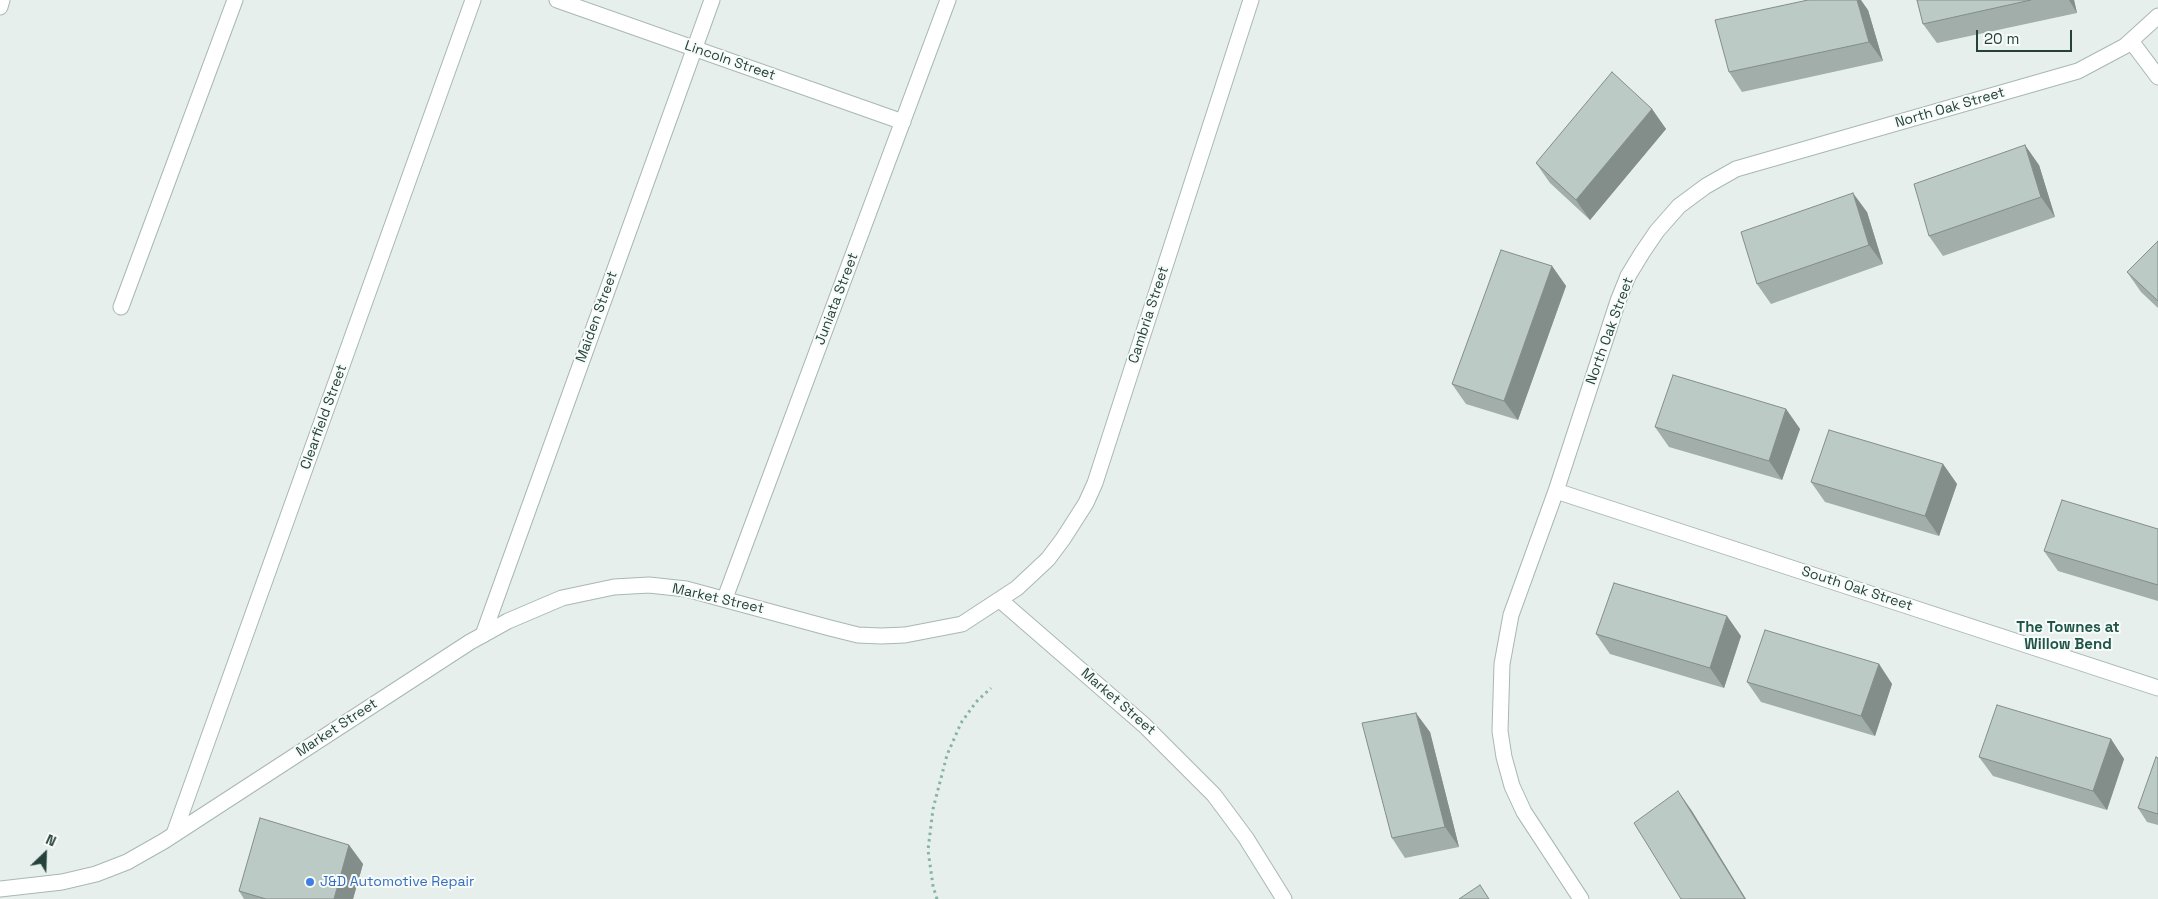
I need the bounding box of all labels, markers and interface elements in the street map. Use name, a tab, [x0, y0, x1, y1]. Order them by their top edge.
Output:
scale bar	[1978, 20, 2074, 52]
text: 20 m	[1984, 29, 2019, 48]
street label: Lincoln Street	[682, 38, 778, 84]
street label: North Oak Street	[1893, 84, 2007, 132]
street label: Juniata Street	[812, 251, 862, 347]
street label: Cambria Street	[1125, 264, 1173, 366]
street label: Maiden Street	[573, 269, 621, 365]
street label: North Oak Street	[1583, 275, 1637, 387]
street label: Clearfield Street	[297, 362, 351, 472]
street label: South Oak Street	[1799, 563, 1915, 615]
street label: Market Street	[671, 580, 765, 618]
district label: The Townes at Willow Bend	[2016, 619, 2120, 654]
street label: Market Street	[1077, 665, 1159, 739]
street label: Market Street	[293, 696, 381, 760]
north arrow	[20, 829, 70, 879]
text: N	[43, 830, 59, 850]
place label: J&D Automotive Repair	[320, 874, 474, 890]
marker: J&D Automotive Repair	[304, 876, 316, 888]

